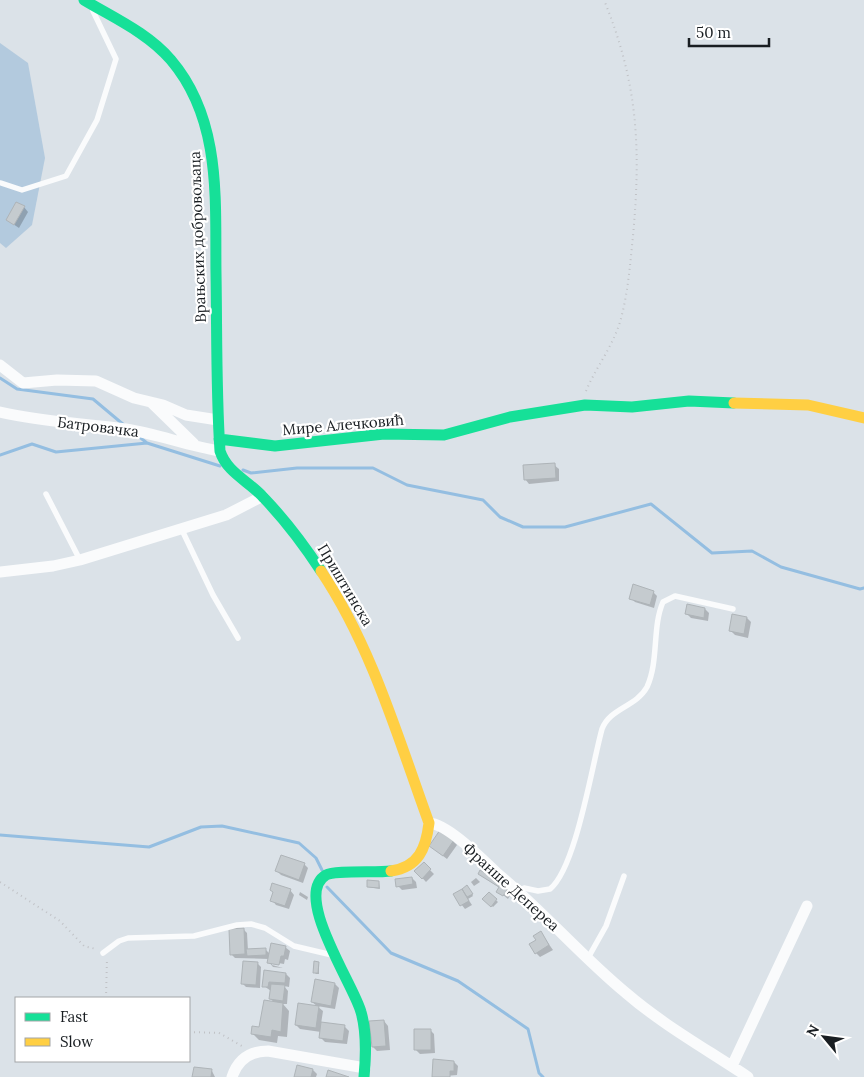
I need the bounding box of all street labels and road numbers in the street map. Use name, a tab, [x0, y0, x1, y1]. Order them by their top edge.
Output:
street label: Врањских добровољаца	[185, 151, 210, 323]
street label: Мире Алечковић	[281, 410, 405, 439]
street label: Батровачка	[56, 412, 140, 441]
street label: Приштинска	[314, 540, 377, 629]
street label: Франше Депереа	[459, 838, 564, 935]

